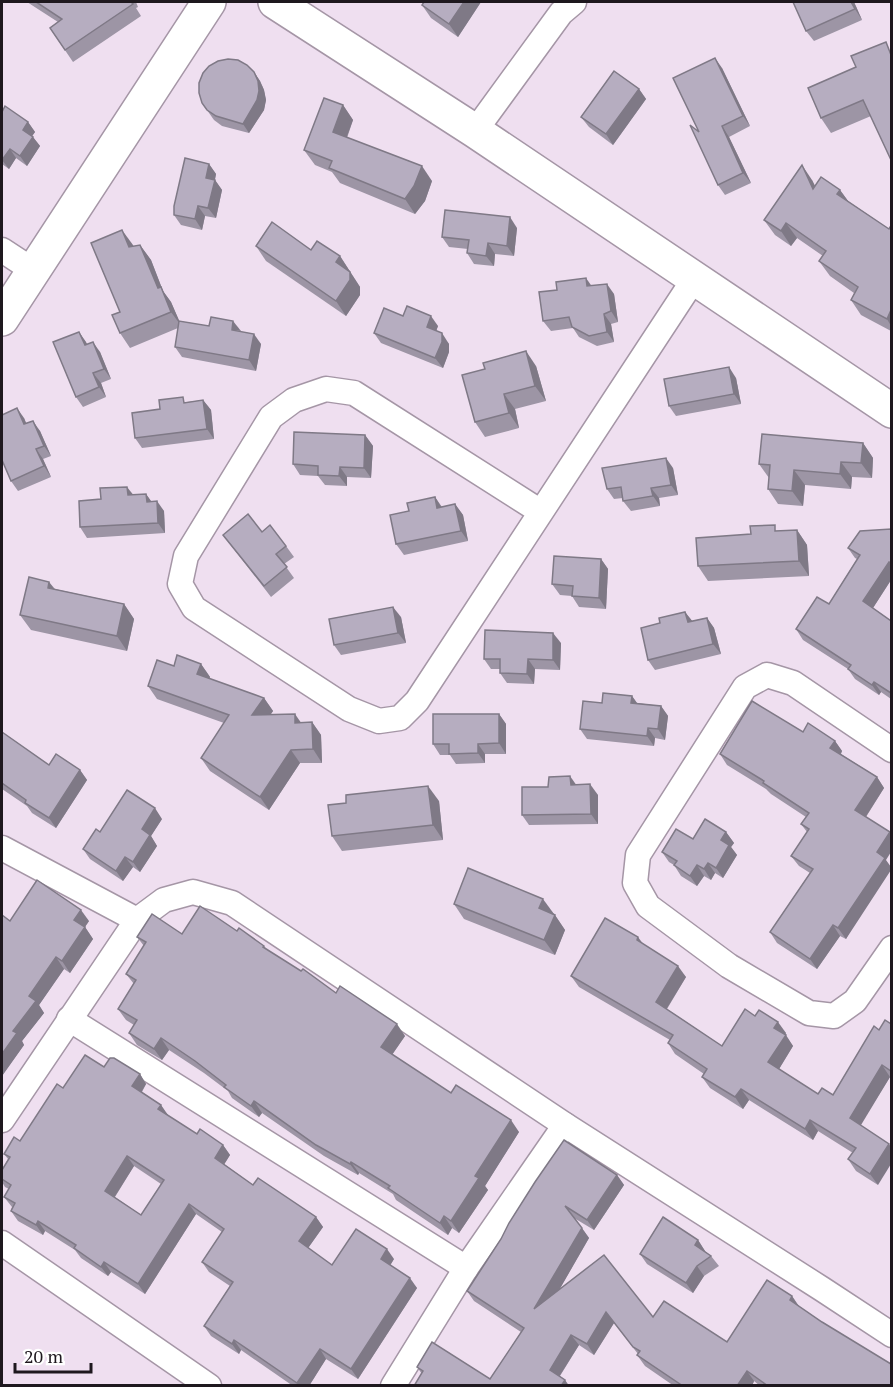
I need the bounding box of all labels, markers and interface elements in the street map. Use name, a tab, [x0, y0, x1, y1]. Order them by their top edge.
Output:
scale bar	[15, 1336, 92, 1374]
text: 20 m	[24, 1344, 64, 1368]

